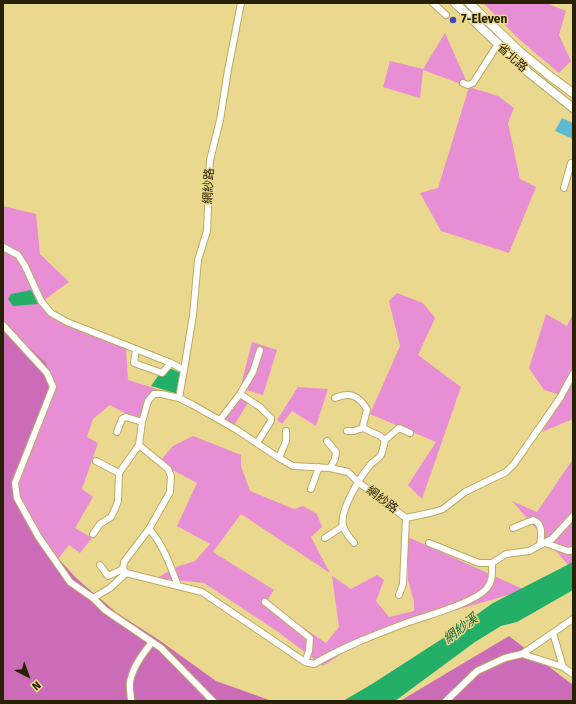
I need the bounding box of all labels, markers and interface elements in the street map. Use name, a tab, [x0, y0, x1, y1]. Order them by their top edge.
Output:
place label: 7-Eleven	[461, 13, 507, 27]
marker: 7-Eleven	[448, 15, 458, 25]
street label: 省北路	[494, 41, 530, 75]
street label: 網紗路	[201, 168, 217, 204]
street label: 網紗路	[363, 483, 401, 517]
water label: 網紗溪	[441, 611, 481, 647]
north arrow	[8, 656, 48, 696]
text: N	[29, 678, 43, 693]

